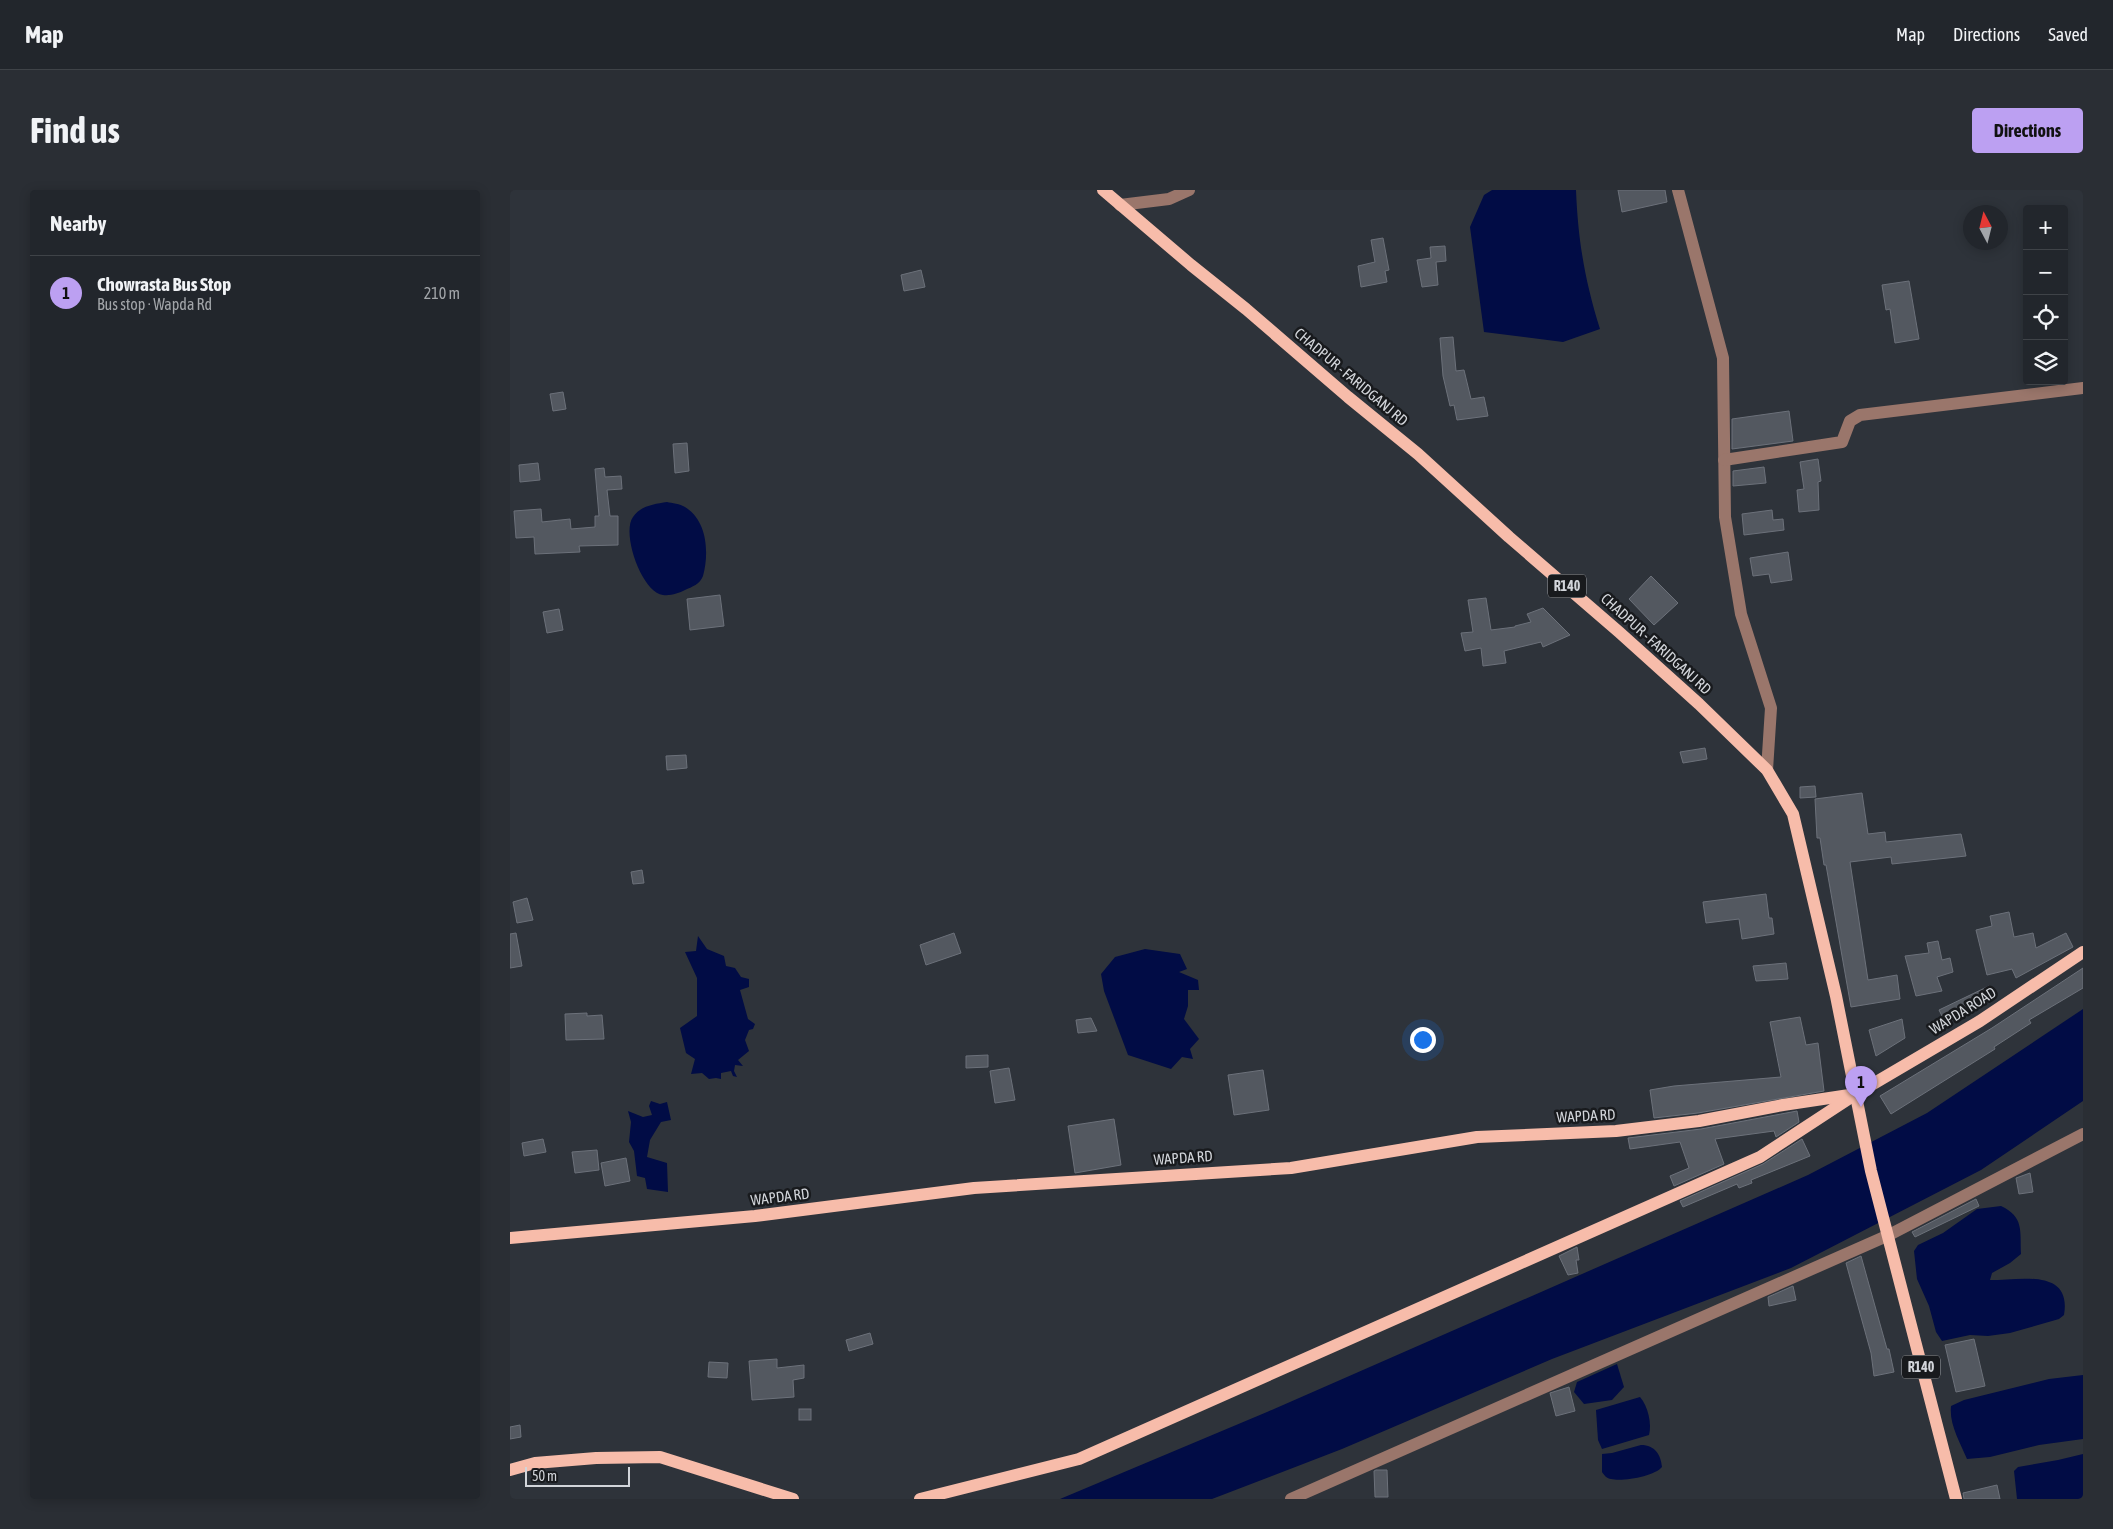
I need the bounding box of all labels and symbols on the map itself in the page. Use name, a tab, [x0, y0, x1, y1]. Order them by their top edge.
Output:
north arrow	[1963, 205, 2008, 250]
street label: CHADPUR - FARIDGANJ RD	[1291, 324, 1411, 429]
road number: R140	[1548, 574, 1586, 598]
street label: CHADPUR - FARIDGANJ RD	[1598, 590, 1715, 698]
street label: WAPDA ROAD	[1926, 984, 1999, 1038]
your location	[1410, 1027, 1436, 1053]
pin: 1	[1845, 1066, 1877, 1107]
street label: WAPDA RD	[1556, 1105, 1616, 1126]
street label: WAPDA RD	[1153, 1147, 1213, 1168]
street label: WAPDA RD	[750, 1184, 810, 1209]
road number: R140	[1902, 1356, 1940, 1378]
scale bar	[525, 1464, 630, 1487]

